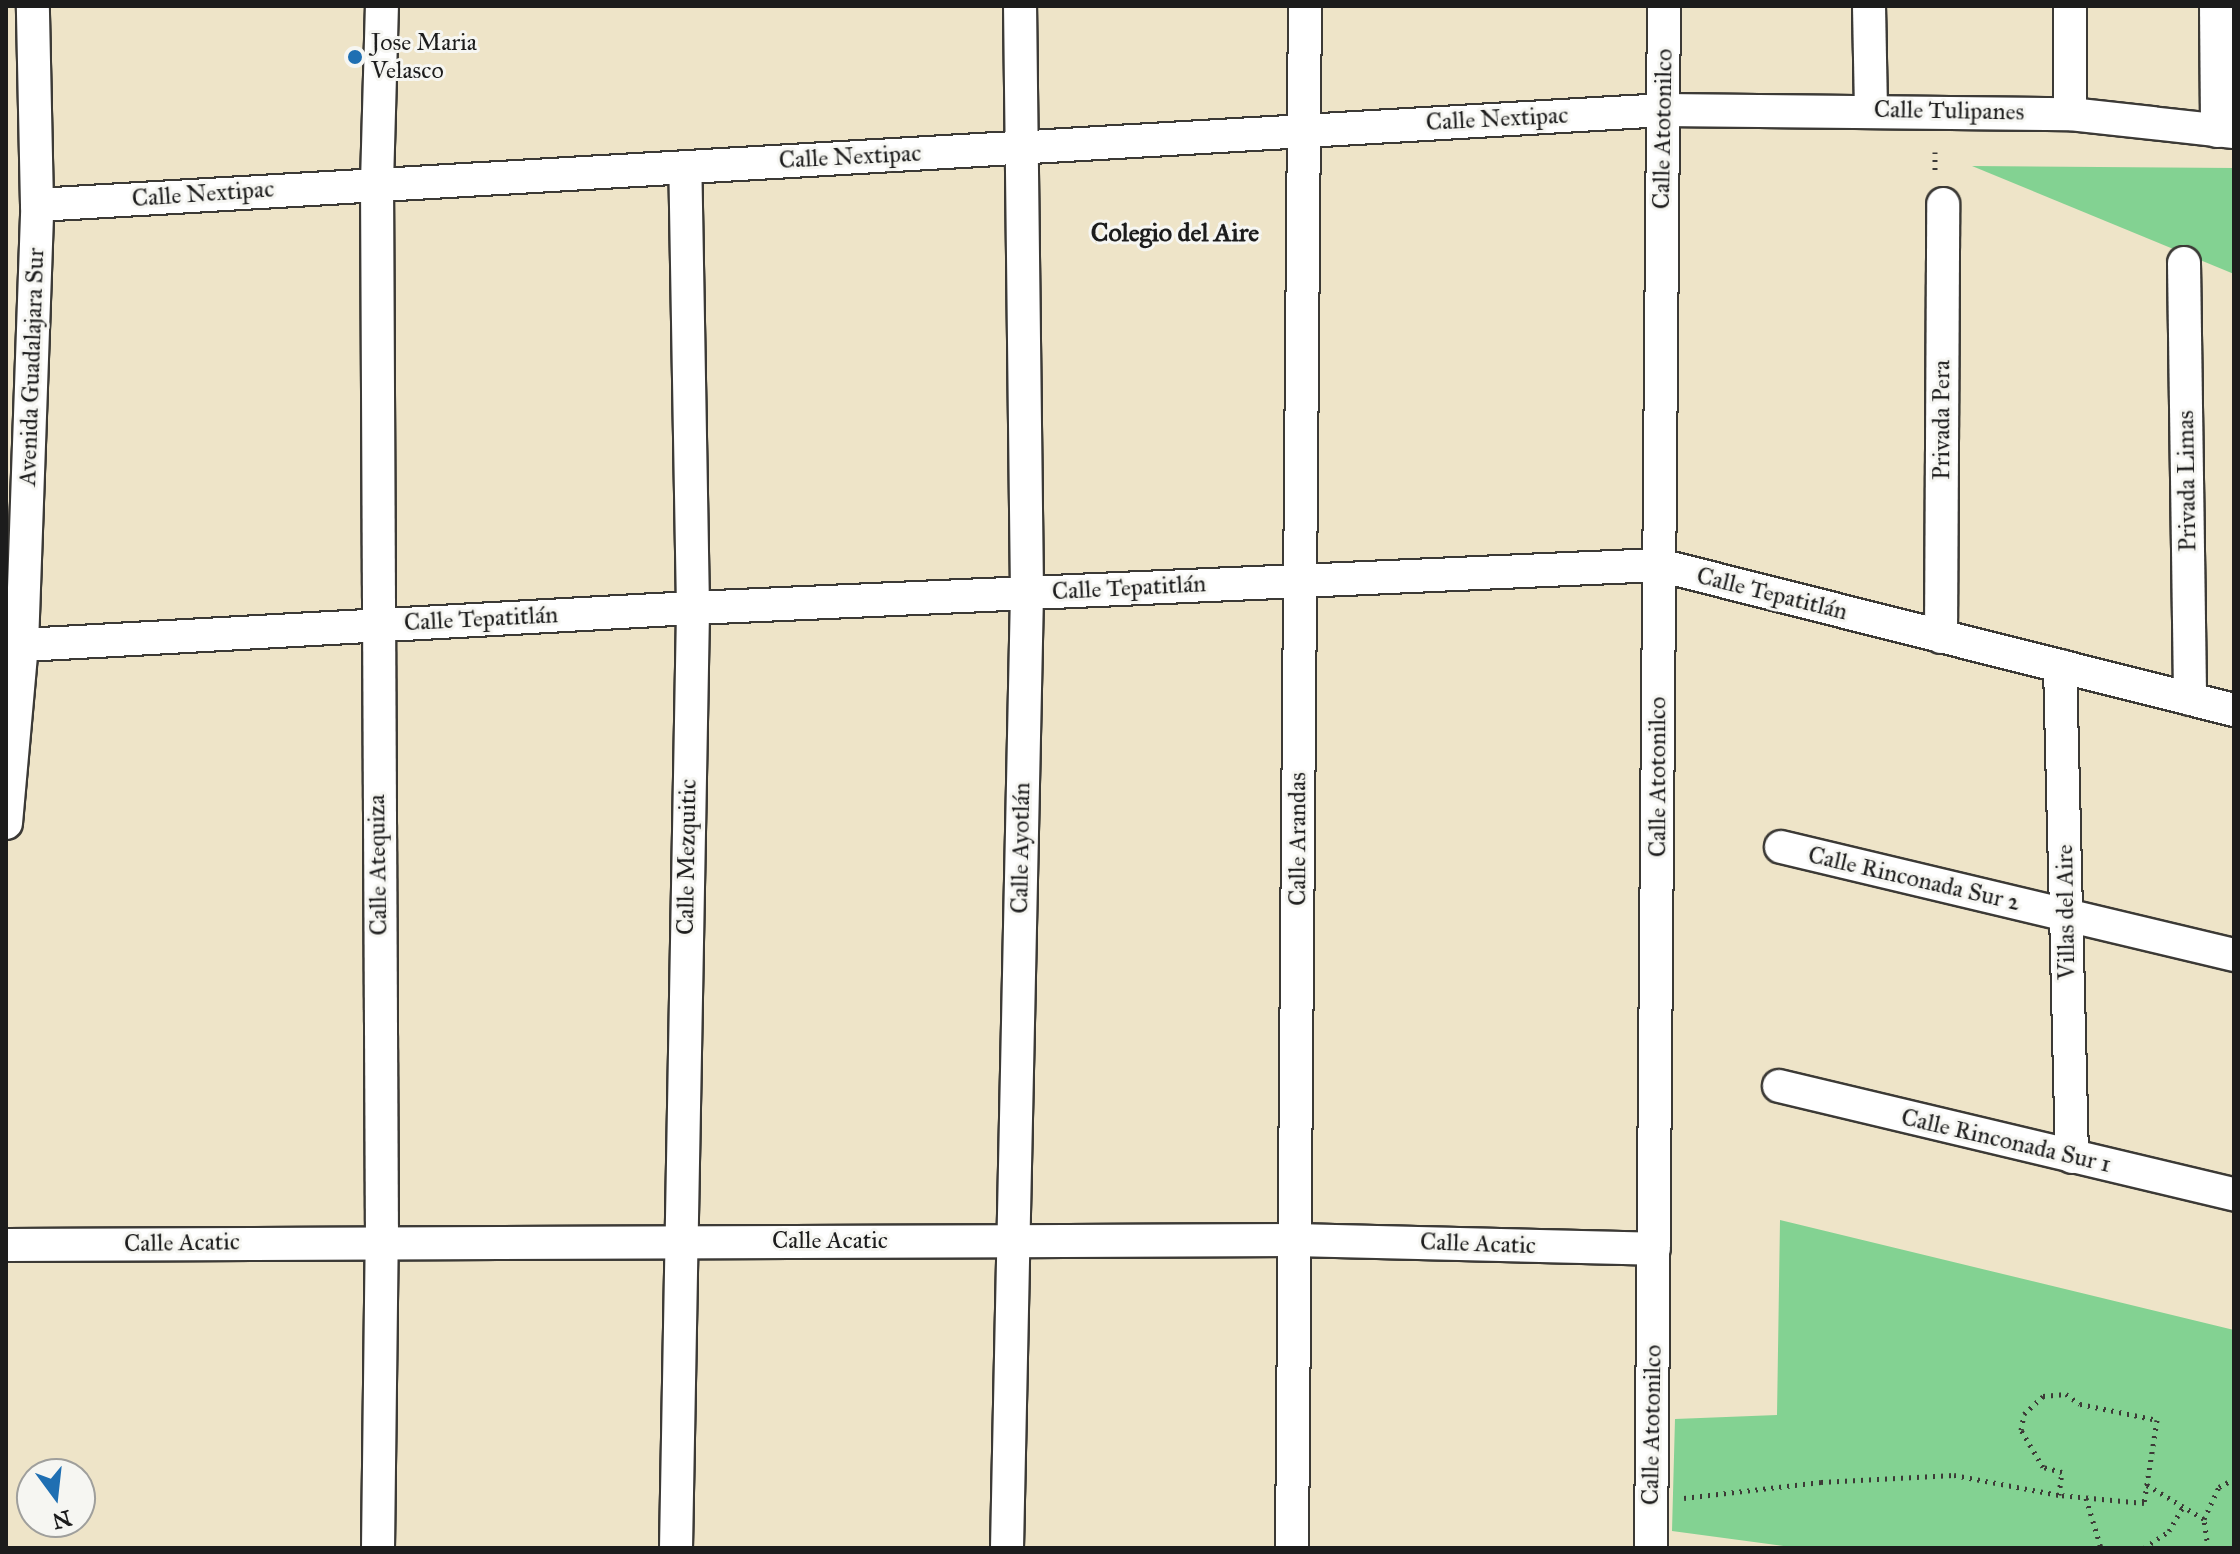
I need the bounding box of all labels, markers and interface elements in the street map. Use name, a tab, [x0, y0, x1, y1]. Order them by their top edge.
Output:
place label: Jose Maria Velasco	[371, 29, 477, 85]
marker: Jose Maria Velasco	[346, 48, 364, 66]
street label: Calle Atotonilco	[1647, 49, 1679, 209]
street label: Calle Tulipanes	[1874, 95, 2024, 127]
street label: Calle Nextipac	[1425, 101, 1569, 137]
street label: Calle Nextipac	[778, 139, 922, 175]
street label: Calle Nextipac	[131, 175, 275, 213]
district label: Colegio del Aire	[1091, 217, 1259, 249]
street label: Avenida Guadalajara Sur	[13, 247, 51, 487]
street label: Privada Pera	[1928, 360, 1956, 480]
street label: Privada Limas	[2171, 410, 2203, 552]
street label: Calle Tepatitlán	[1694, 561, 1850, 627]
street label: Calle Tepatitlán	[1051, 570, 1207, 606]
street label: Calle Tepatitlán	[403, 601, 559, 637]
street label: Calle Atotonilco	[1644, 697, 1672, 857]
street label: Calle Arandas	[1284, 772, 1312, 906]
street label: Calle Mezquitic	[671, 779, 703, 935]
street label: Calle Ayotlán	[1005, 782, 1037, 914]
street label: Calle Atequiza	[362, 794, 394, 936]
street label: Calle Rinconada Sur 2	[1805, 841, 2023, 917]
street label: Villas del Aire	[2050, 844, 2082, 980]
street label: Calle Rinconada Sur 1	[1898, 1103, 2114, 1179]
street label: Calle Acatic	[772, 1227, 888, 1255]
street label: Calle Acatic	[124, 1228, 240, 1258]
street label: Calle Acatic	[1420, 1228, 1536, 1260]
street label: Calle Atotonilco	[1636, 1345, 1668, 1505]
north arrow	[16, 1458, 96, 1538]
text: N	[49, 1504, 74, 1535]

